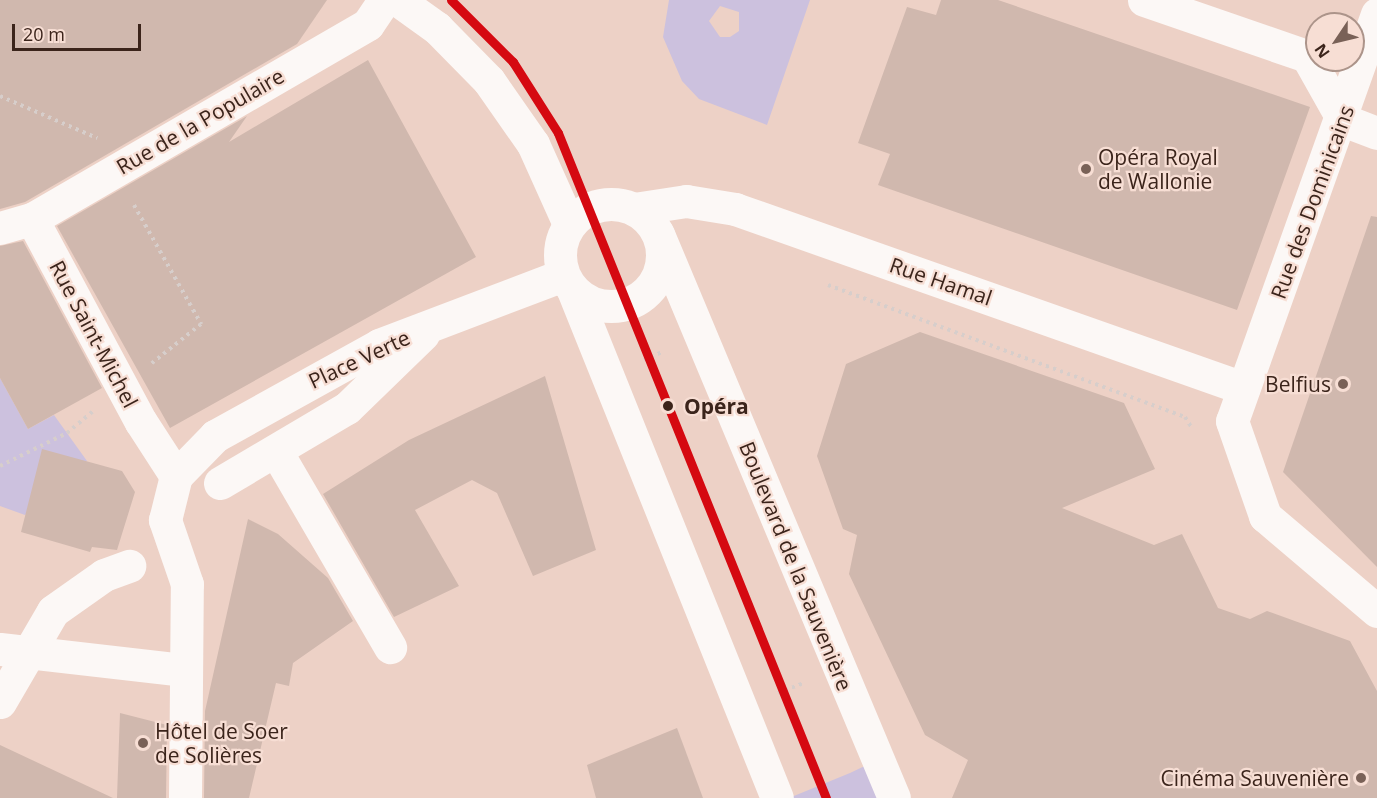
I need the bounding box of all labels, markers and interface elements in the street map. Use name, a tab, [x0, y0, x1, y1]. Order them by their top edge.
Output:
scale bar	[15, 12, 144, 50]
north arrow	[1305, 12, 1365, 72]
text: 20 m	[23, 22, 65, 46]
text: N	[1309, 40, 1335, 63]
street label: Rue de la Populaire	[112, 63, 288, 179]
street label: Rue des Dominicains	[1265, 102, 1359, 302]
place label: Opéra Royal de Wallonie	[1098, 144, 1218, 194]
marker: Opéra Royal de Wallonie	[1079, 162, 1093, 176]
street label: Rue Hamal	[886, 252, 996, 310]
street label: Rue Saint-Michel	[45, 256, 143, 412]
street label: Place Verte	[304, 325, 414, 393]
place label: Belfius	[1265, 371, 1331, 397]
marker: Belfius	[1336, 377, 1350, 391]
place label: Opéra	[684, 393, 749, 419]
marker: Opéra	[657, 395, 679, 417]
street label: Boulevard de la Sauvenière	[734, 438, 858, 694]
place label: Hôtel de Soer de Solières	[155, 718, 288, 768]
marker: Hôtel de Soer de Solières	[136, 736, 150, 750]
place label: Cinéma Sauvenière	[1161, 765, 1349, 791]
marker: Cinéma Sauvenière	[1354, 771, 1368, 785]

